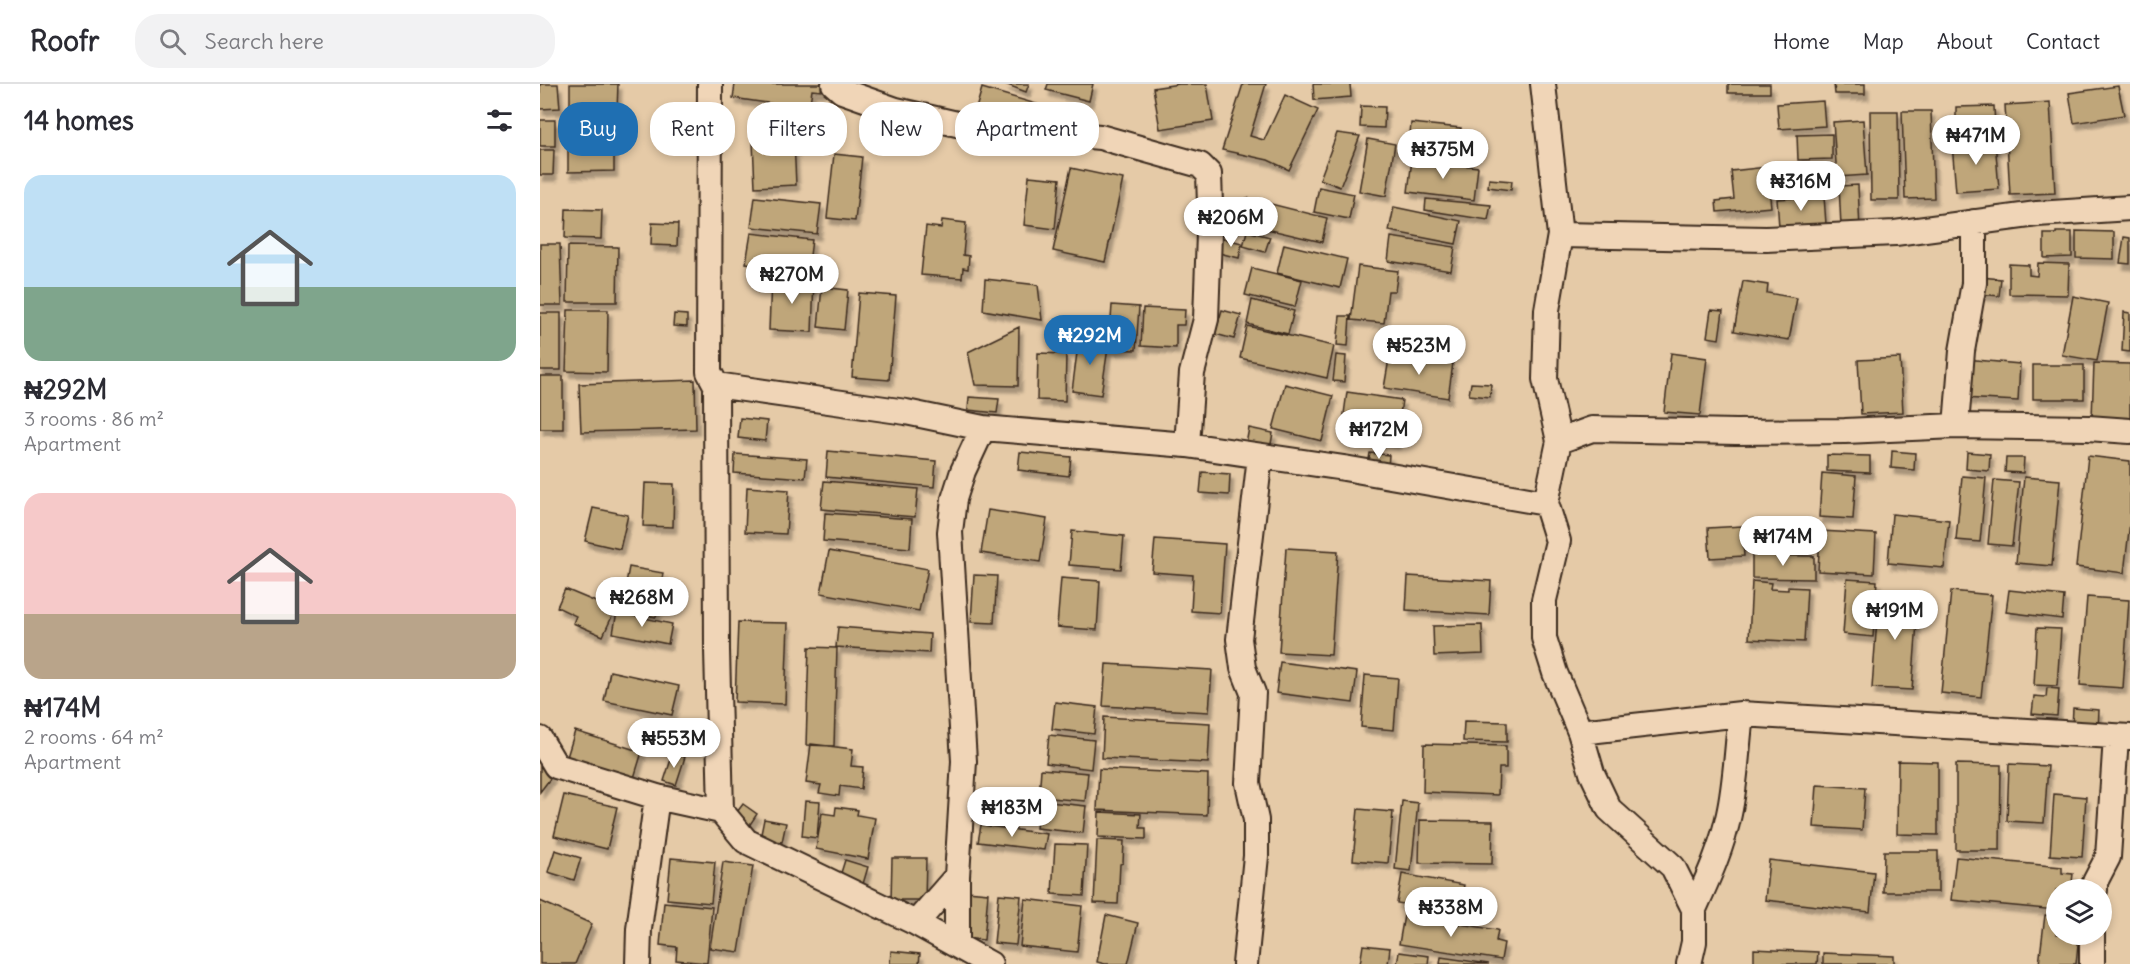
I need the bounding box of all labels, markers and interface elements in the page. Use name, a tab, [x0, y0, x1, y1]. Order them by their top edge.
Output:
search box	[135, 14, 555, 68]
text: Roofr	[30, 23, 99, 59]
icon: search	[156, 25, 189, 58]
text: Search here	[204, 27, 324, 55]
text: Home	[1773, 28, 1830, 55]
text: Map	[1863, 28, 1904, 55]
text: About	[1937, 28, 1993, 55]
text: Contact	[2026, 28, 2100, 55]
chip: Buy	[558, 102, 638, 156]
chip: Rent	[650, 102, 735, 156]
chip: Filters	[747, 102, 847, 156]
chip: New	[859, 102, 943, 156]
chip: Apartment	[955, 102, 1099, 156]
text: 14 homes	[24, 104, 134, 137]
icon: filters	[483, 104, 516, 137]
pin: ₦471M	[1934, 115, 2018, 166]
text: ₦471M	[1946, 122, 2006, 147]
pin: ₦375M	[1401, 129, 1485, 180]
text: ₦375M	[1411, 136, 1475, 161]
pin: ₦316M	[1759, 161, 1843, 212]
text: ₦316M	[1770, 168, 1832, 193]
pin: ₦206M	[1189, 197, 1273, 248]
text: ₦206M	[1198, 204, 1264, 229]
icon: home	[216, 214, 324, 322]
pin: ₦270M	[750, 254, 834, 305]
text: ₦270M	[760, 261, 824, 286]
pin: ₦292M	[1048, 315, 1132, 366]
text: ₦292M	[1058, 322, 1122, 347]
pin: ₦523M	[1377, 325, 1461, 376]
text: ₦523M	[1387, 332, 1451, 357]
text: ₦292M	[24, 373, 107, 406]
text: 3 rooms · 86 m²	[24, 406, 164, 431]
pin: ₦172M	[1337, 409, 1421, 460]
text: ₦172M	[1349, 416, 1409, 441]
text: Apartment	[24, 431, 121, 456]
pin: ₦174M	[1741, 516, 1825, 567]
text: ₦174M	[1753, 523, 1813, 548]
icon: home	[216, 532, 324, 640]
pin: ₦268M	[600, 577, 684, 628]
text: ₦268M	[610, 584, 674, 609]
pin: ₦191M	[1853, 590, 1937, 641]
text: ₦191M	[1866, 597, 1924, 622]
text: ₦174M	[24, 691, 101, 724]
pin: ₦553M	[632, 718, 716, 769]
text: 2 rooms · 64 m²	[24, 724, 164, 749]
text: ₦553M	[641, 725, 707, 750]
text: Apartment	[24, 749, 121, 774]
pin: ₦183M	[970, 787, 1054, 838]
text: ₦183M	[981, 794, 1043, 819]
map controls	[2046, 879, 2112, 945]
button: layers	[2046, 879, 2112, 945]
pin: ₦338M	[1409, 887, 1493, 938]
text: ₦338M	[1419, 894, 1483, 919]

